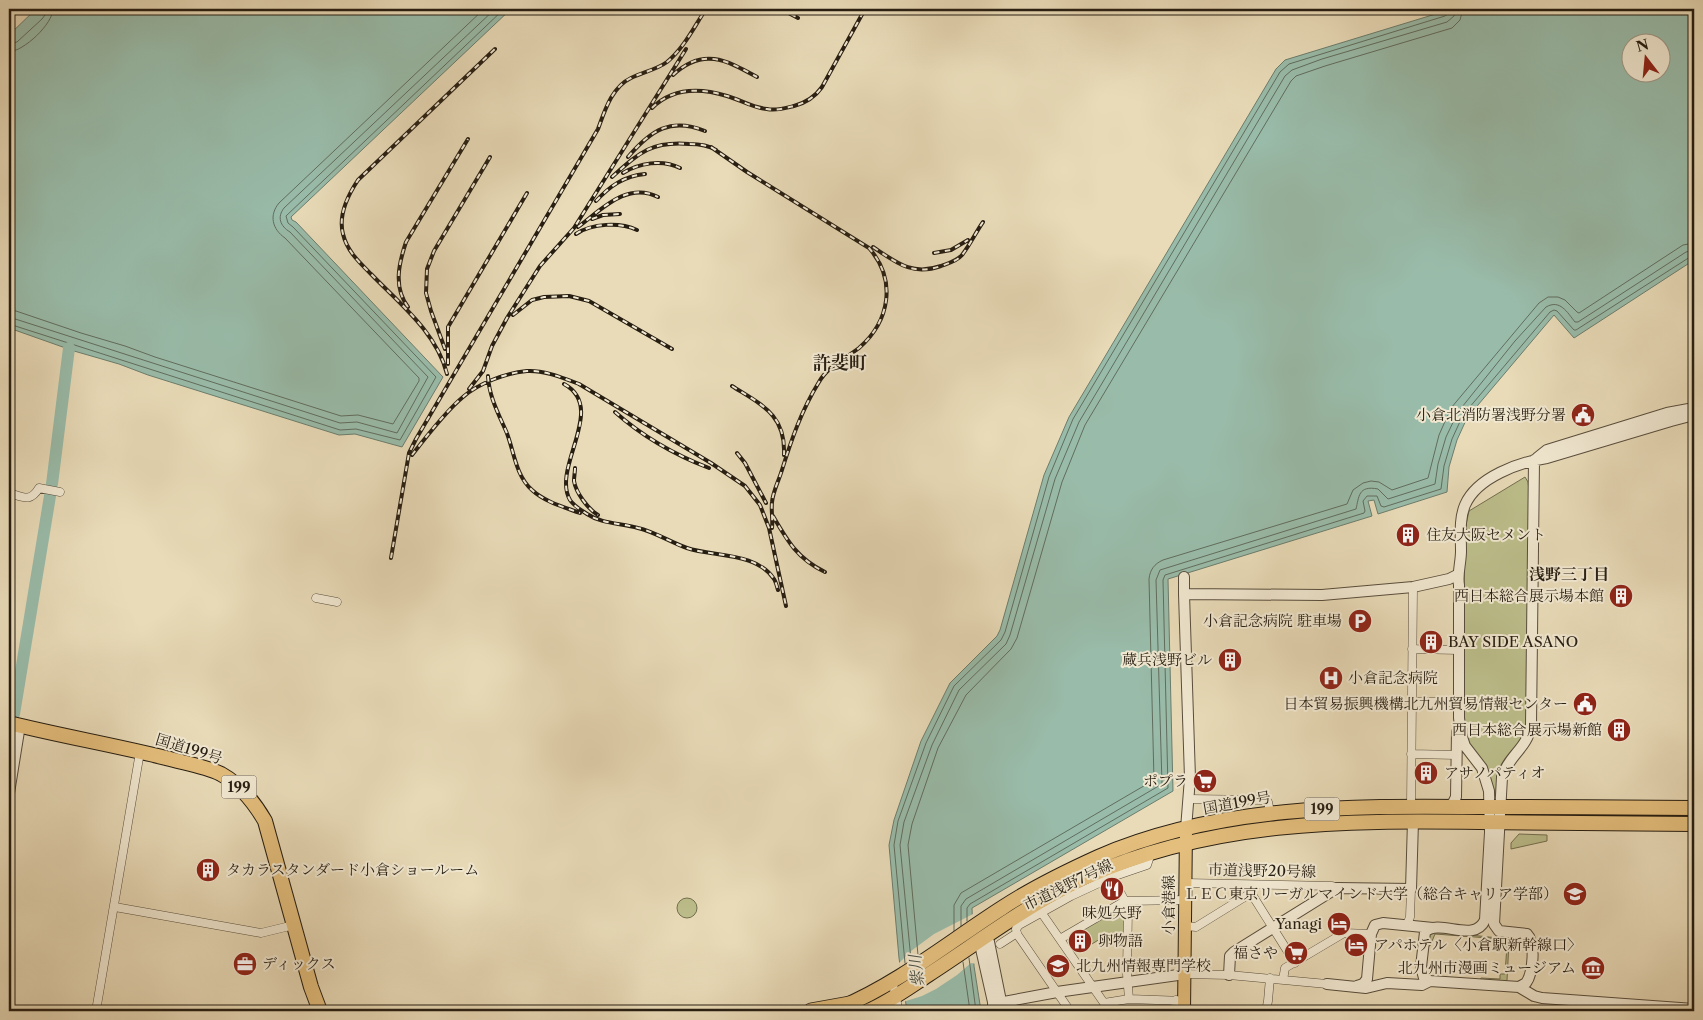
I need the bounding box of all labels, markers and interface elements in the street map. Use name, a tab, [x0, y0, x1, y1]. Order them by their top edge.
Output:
north arrow	[1620, 32, 1670, 82]
text: N	[1634, 35, 1651, 56]
district label: 許斐町	[813, 352, 867, 374]
public building icon: 小倉北消防署浅野分署	[1570, 402, 1596, 428]
place label: 小倉北消防署浅野分署	[1416, 405, 1566, 424]
building icon: 住友大阪セメント	[1395, 522, 1421, 548]
place label: 住友大阪セメント	[1426, 525, 1546, 544]
district label: 浅野三丁目	[1529, 564, 1609, 584]
building icon: 西日本総合展示場本館	[1608, 583, 1634, 609]
place label: 西日本総合展示場本館	[1454, 586, 1604, 605]
parking icon: 小倉記念病院 駐車場	[1347, 608, 1373, 634]
place label: 小倉記念病院 駐車場	[1203, 611, 1342, 630]
building icon: BAY SIDE ASANO	[1418, 629, 1444, 655]
place label: BAY SIDE ASANO	[1448, 632, 1578, 651]
building icon: 蔵兵浅野ビル	[1217, 647, 1243, 673]
place label: 蔵兵浅野ビル	[1122, 650, 1212, 669]
hospital icon: 小倉記念病院	[1318, 665, 1344, 691]
place label: 小倉記念病院	[1348, 668, 1438, 687]
public building icon: 日本貿易振興機構北九州貿易情報センター	[1572, 691, 1598, 717]
place label: 日本貿易振興機構北九州貿易情報センター	[1284, 694, 1568, 713]
building icon: 西日本総合展示場新館	[1606, 717, 1632, 743]
place label: 西日本総合展示場新館	[1452, 720, 1602, 739]
street label: 国道199号	[153, 729, 225, 768]
building icon: アサノパティオ	[1413, 760, 1439, 786]
place label: アサノパティオ	[1444, 763, 1546, 782]
supermarket icon: ポプラ	[1192, 768, 1218, 794]
place label: ポプラ	[1143, 771, 1188, 790]
road number: 199	[222, 776, 256, 799]
street label: 国道199号	[1201, 787, 1272, 818]
road number: 199	[1304, 798, 1340, 821]
street label: 市道浅野7号線	[1020, 855, 1116, 914]
building icon: タカラスタンダード小倉ショールーム	[195, 857, 221, 883]
place label: タカラスタンダード小倉ショールーム	[226, 860, 479, 879]
street label: 市道浅野20号線	[1208, 860, 1316, 881]
street label: 小倉港線	[1159, 875, 1178, 935]
restaurant icon: 味処矢野	[1099, 876, 1125, 902]
school or university icon: ＬＥＣ東京リーガルマインド大学（総合キャリア学部）	[1562, 881, 1588, 907]
place label: ＬＥＣ東京リーガルマインド大学（総合キャリア学部）	[1184, 884, 1558, 903]
place label: 味処矢野	[1082, 903, 1142, 922]
hotel icon: Yanagi	[1326, 911, 1352, 937]
place label: Yanagi	[1274, 914, 1322, 933]
building icon: 卵物語	[1067, 928, 1093, 954]
place label: 卵物語	[1098, 931, 1143, 950]
hotel icon: アパホテル〈小倉駅新幹線口〉	[1343, 932, 1369, 958]
place label: アパホテル〈小倉駅新幹線口〉	[1374, 935, 1582, 954]
supermarket icon: 福さや	[1283, 940, 1309, 966]
place label: 福さや	[1233, 943, 1278, 962]
office icon: ディックス	[232, 951, 258, 977]
water label: 紫川	[904, 952, 928, 988]
school or university icon: 北九州情報専門学校	[1045, 953, 1071, 979]
place label: ディックス	[262, 954, 336, 973]
museum icon: 北九州市漫画ミュージアム	[1580, 955, 1606, 981]
place label: 北九州情報専門学校	[1076, 956, 1211, 975]
place label: 北九州市漫画ミュージアム	[1398, 958, 1576, 977]

